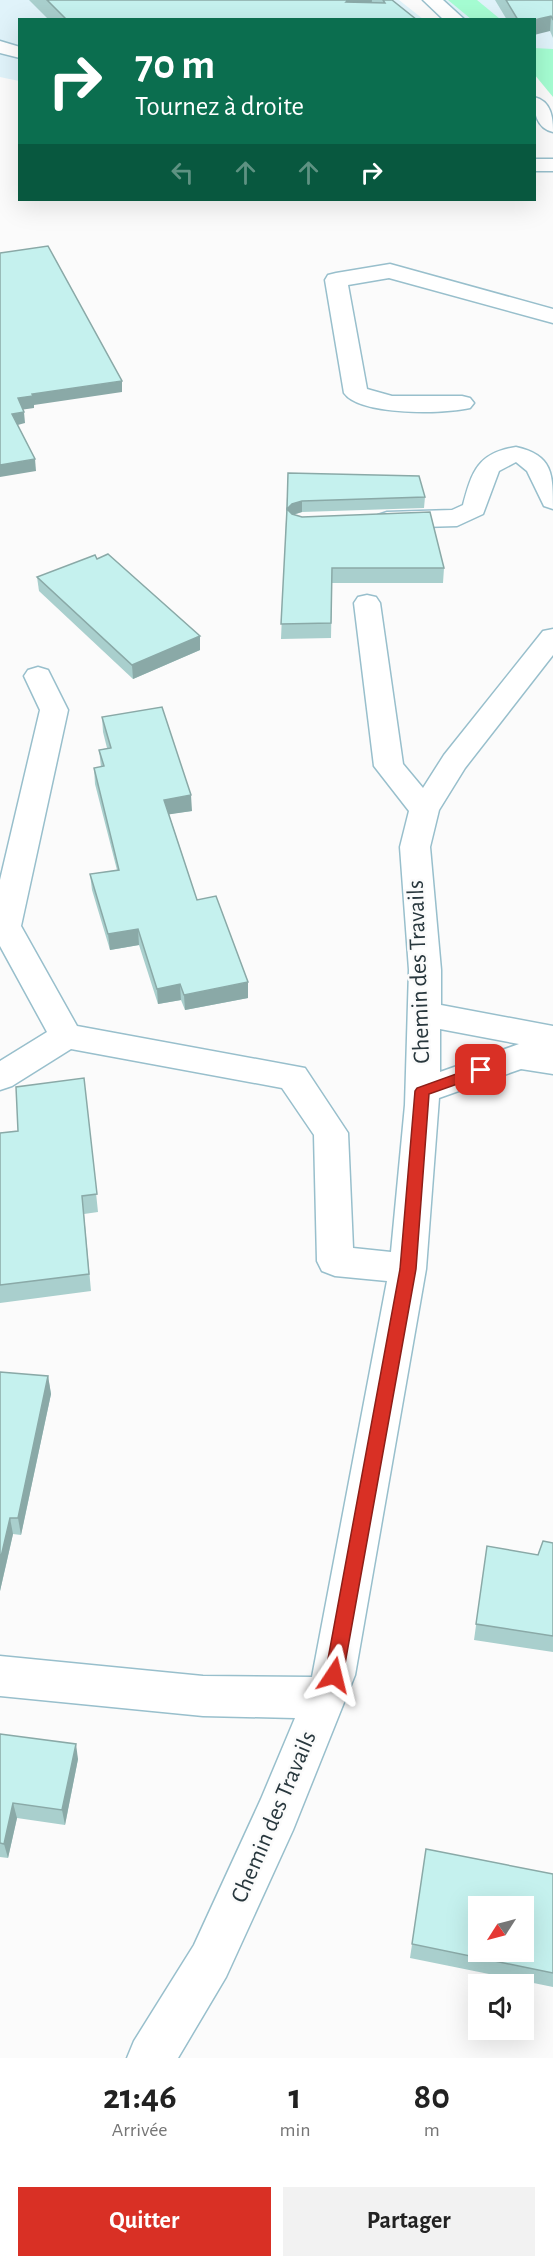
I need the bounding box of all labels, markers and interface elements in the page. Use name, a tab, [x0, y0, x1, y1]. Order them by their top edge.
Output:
icon: right	[36, 42, 114, 120]
text: 70 m	[135, 44, 215, 86]
text: Tournez à droite	[135, 93, 304, 120]
icon: left	[166, 156, 199, 189]
icon: ahead	[229, 156, 262, 189]
icon: ahead	[292, 156, 325, 189]
icon: right	[355, 156, 388, 189]
street label: Chemin des Travails	[404, 880, 434, 1064]
pin	[455, 1044, 506, 1095]
icon: arrive	[464, 1053, 497, 1086]
position arrow	[302, 1643, 366, 1707]
street label: Chemin des Travails	[227, 1728, 321, 1906]
north arrow	[468, 1896, 534, 1962]
map controls	[468, 1896, 534, 2040]
button: sound	[468, 1974, 534, 2040]
text: 21:46	[103, 2079, 177, 2115]
text: 1	[289, 2079, 302, 2115]
text: 80	[414, 2079, 450, 2115]
text: Arrivée	[112, 2120, 168, 2140]
text: min	[279, 2120, 311, 2140]
text: m	[424, 2120, 440, 2140]
button: Quitter	[18, 2187, 271, 2256]
button: Partager	[283, 2187, 535, 2256]

